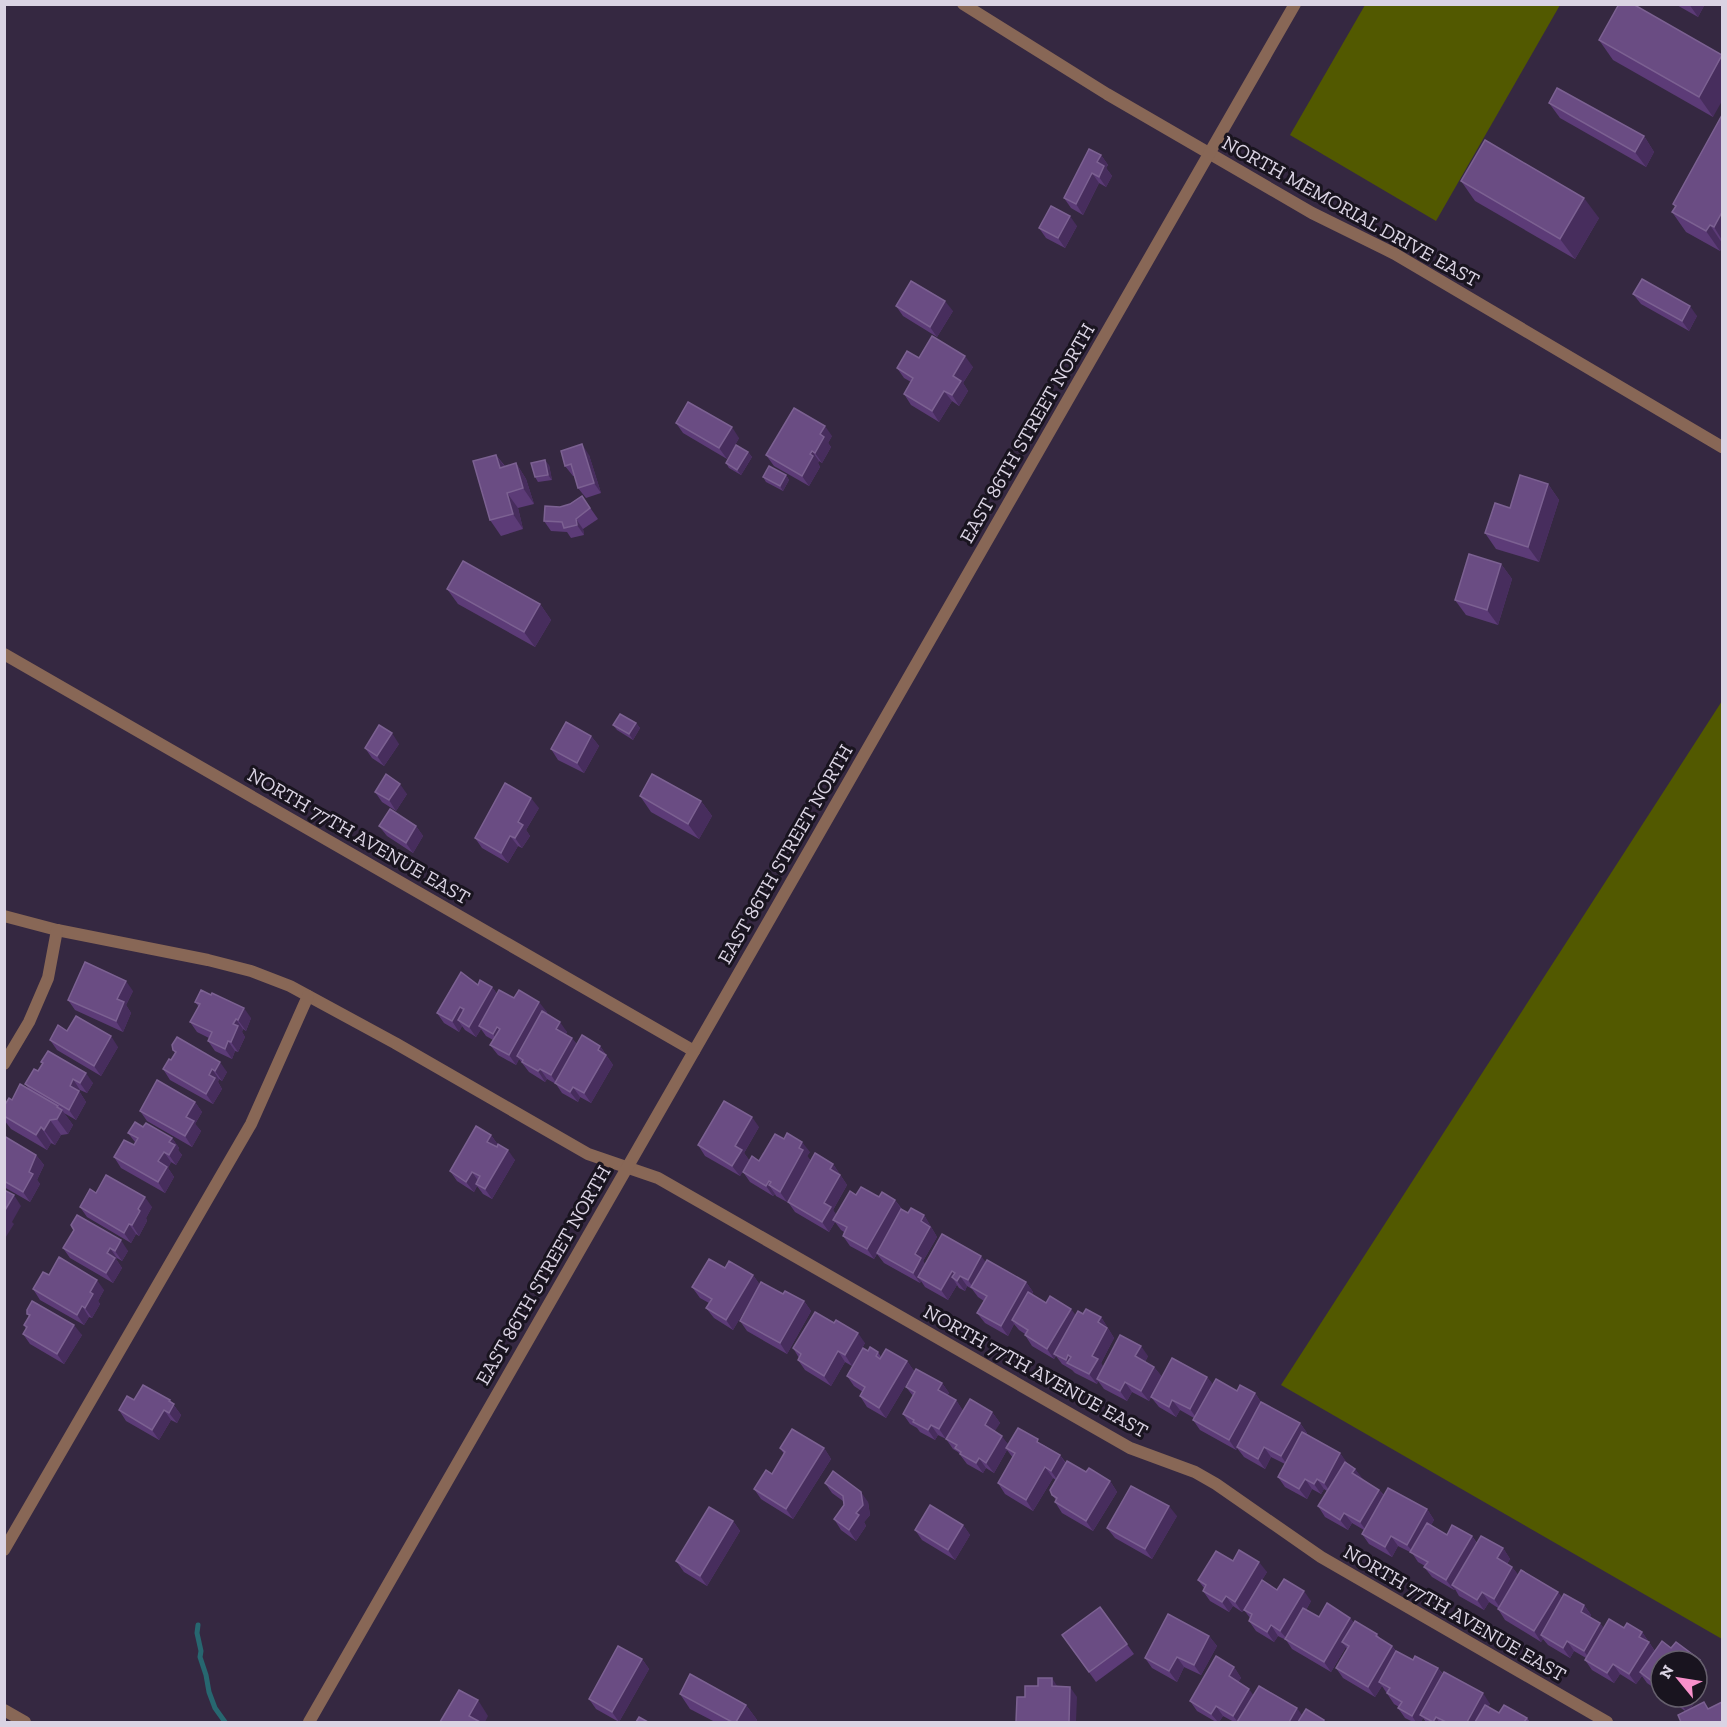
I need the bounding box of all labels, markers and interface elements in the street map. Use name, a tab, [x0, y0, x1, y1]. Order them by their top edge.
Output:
street label: NORTH MEMORIAL DRIVE EAST	[1218, 130, 1484, 292]
street label: EAST 86TH STREET NORTH	[954, 319, 1100, 547]
street label: EAST 86TH STREET NORTH	[712, 740, 858, 968]
street label: NORTH 77TH AVENUE EAST	[243, 762, 475, 910]
street label: EAST 86TH STREET NORTH	[470, 1161, 616, 1389]
street label: NORTH 77TH AVENUE EAST	[920, 1299, 1152, 1443]
street label: NORTH 77TH AVENUE EAST	[1339, 1539, 1571, 1687]
north arrow	[1649, 1649, 1709, 1709]
text: N	[1655, 1662, 1678, 1682]

